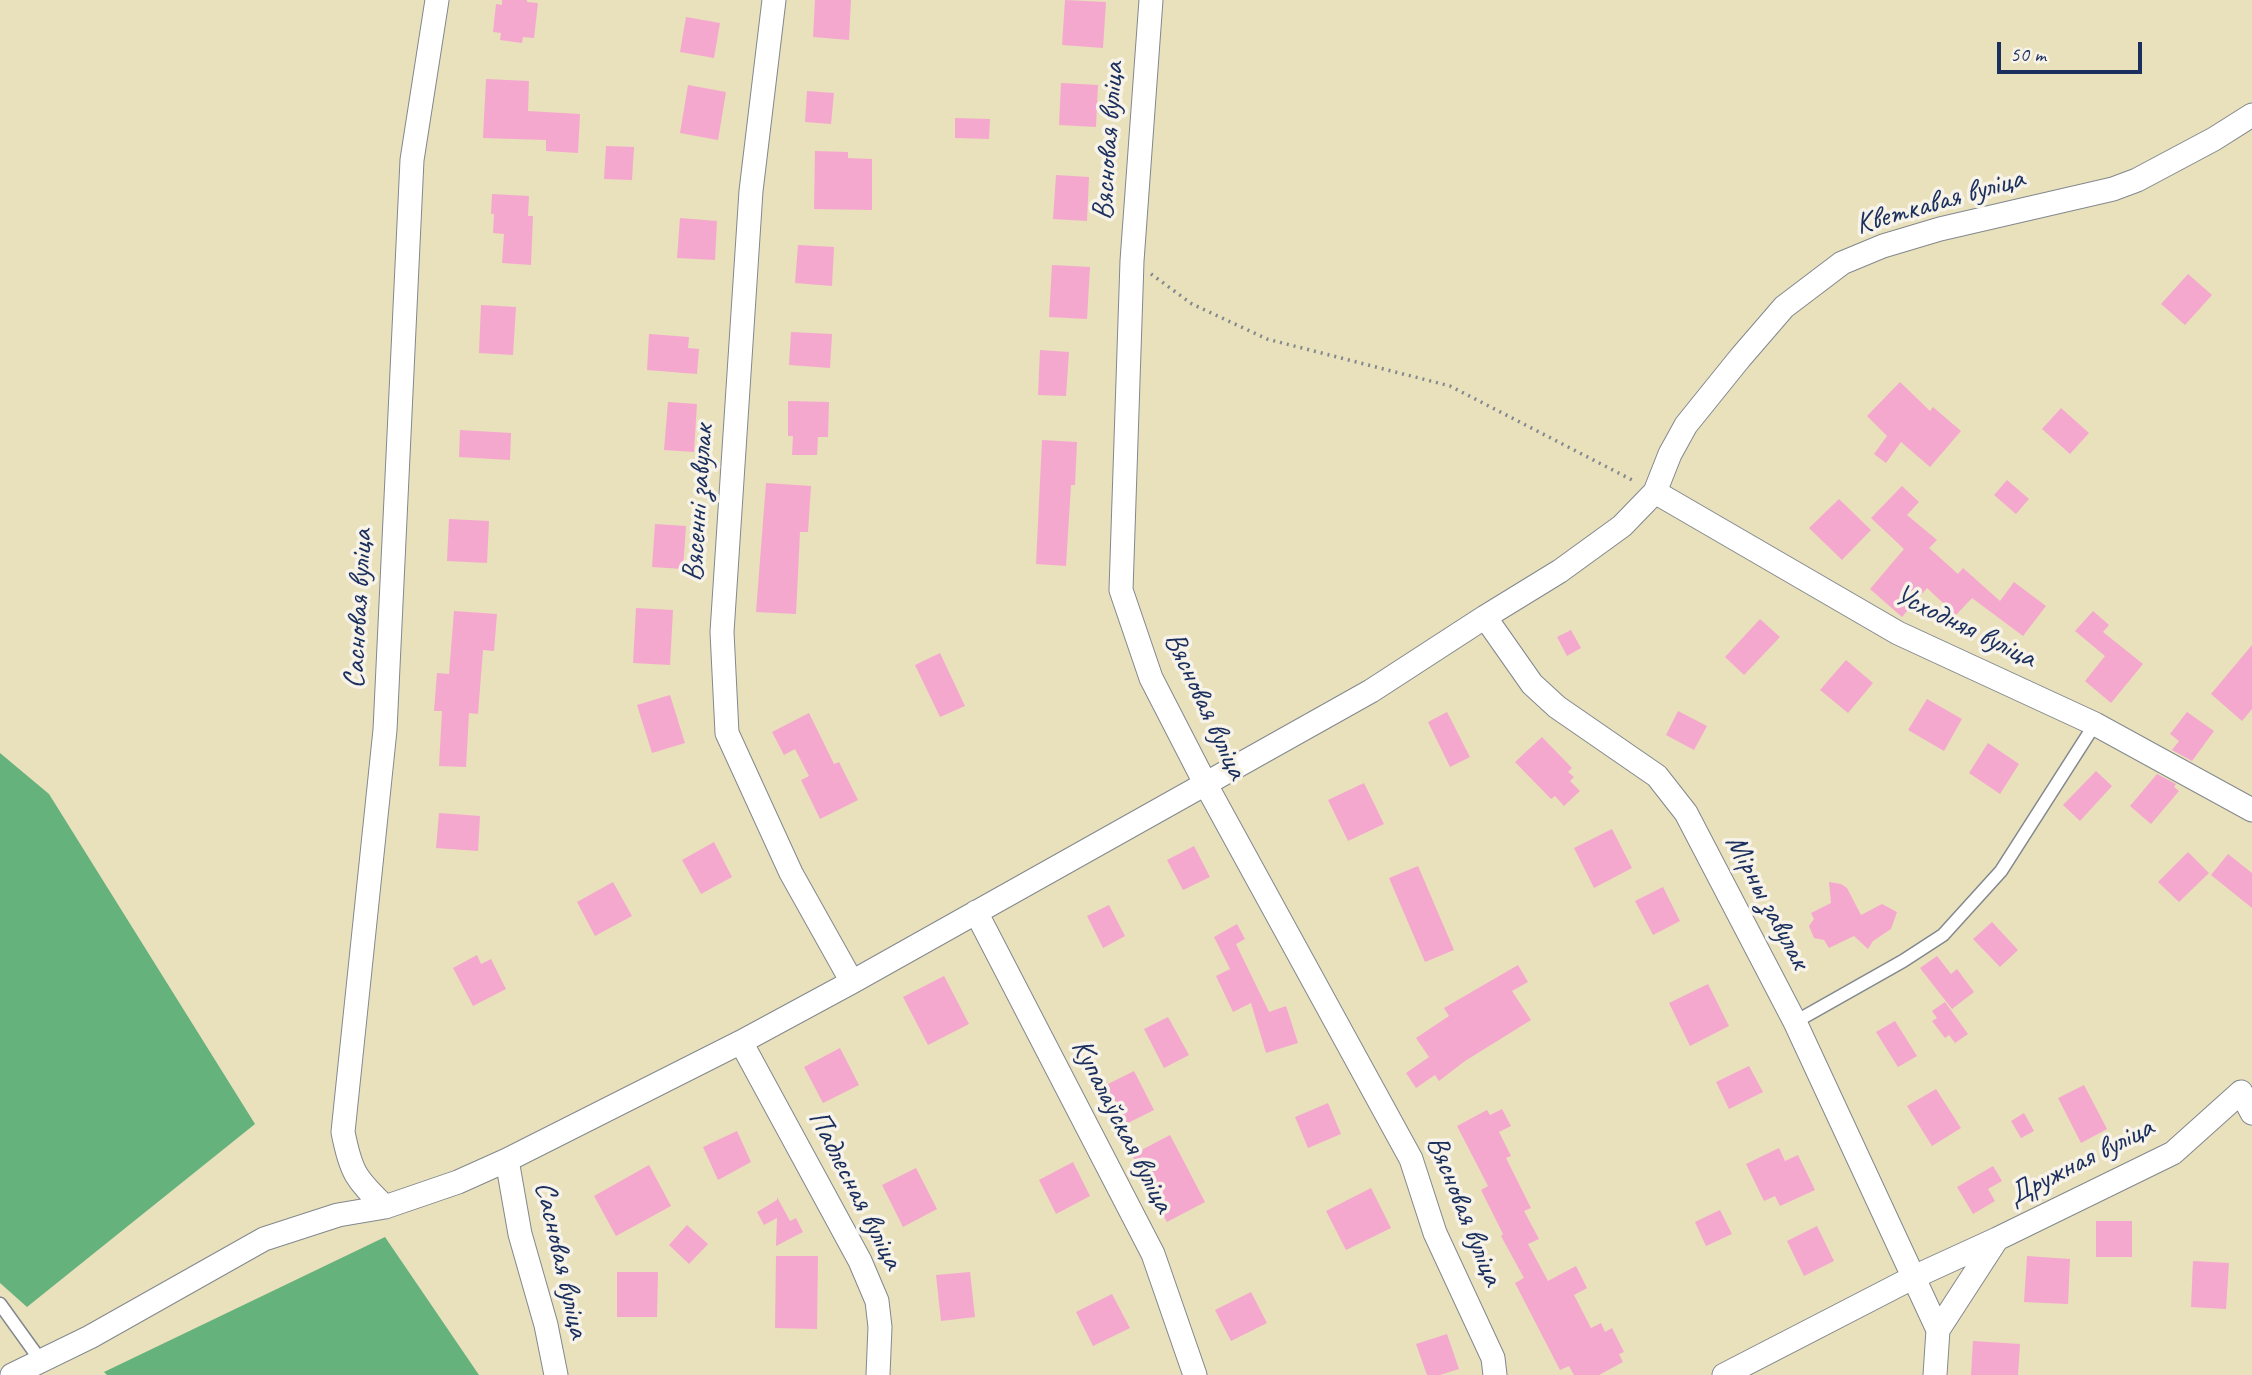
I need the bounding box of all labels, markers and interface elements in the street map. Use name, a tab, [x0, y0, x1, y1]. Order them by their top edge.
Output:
scale bar	[2000, 28, 2145, 72]
text: 50 m	[2010, 41, 2046, 67]
street label: Вясновая вуліца	[1086, 61, 1132, 221]
street label: Кветкавая вуліца	[1852, 161, 2028, 243]
street label: Вясенні завулак	[676, 423, 722, 583]
street label: Сасновая вуліца	[337, 528, 381, 690]
street label: Усходняя вуліца	[1888, 577, 2042, 677]
street label: Вясновая вуліца	[1155, 627, 1255, 785]
street label: Мірны завулак	[1717, 829, 1817, 975]
street label: Купалаўская вуліца	[1063, 1033, 1181, 1219]
street label: Падлесная вуліца	[800, 1105, 910, 1275]
street label: Дружная вуліца	[2002, 1110, 2160, 1214]
street label: Вясновая вуліца	[1418, 1131, 1510, 1291]
street label: Сасновая вуліца	[526, 1178, 596, 1342]

